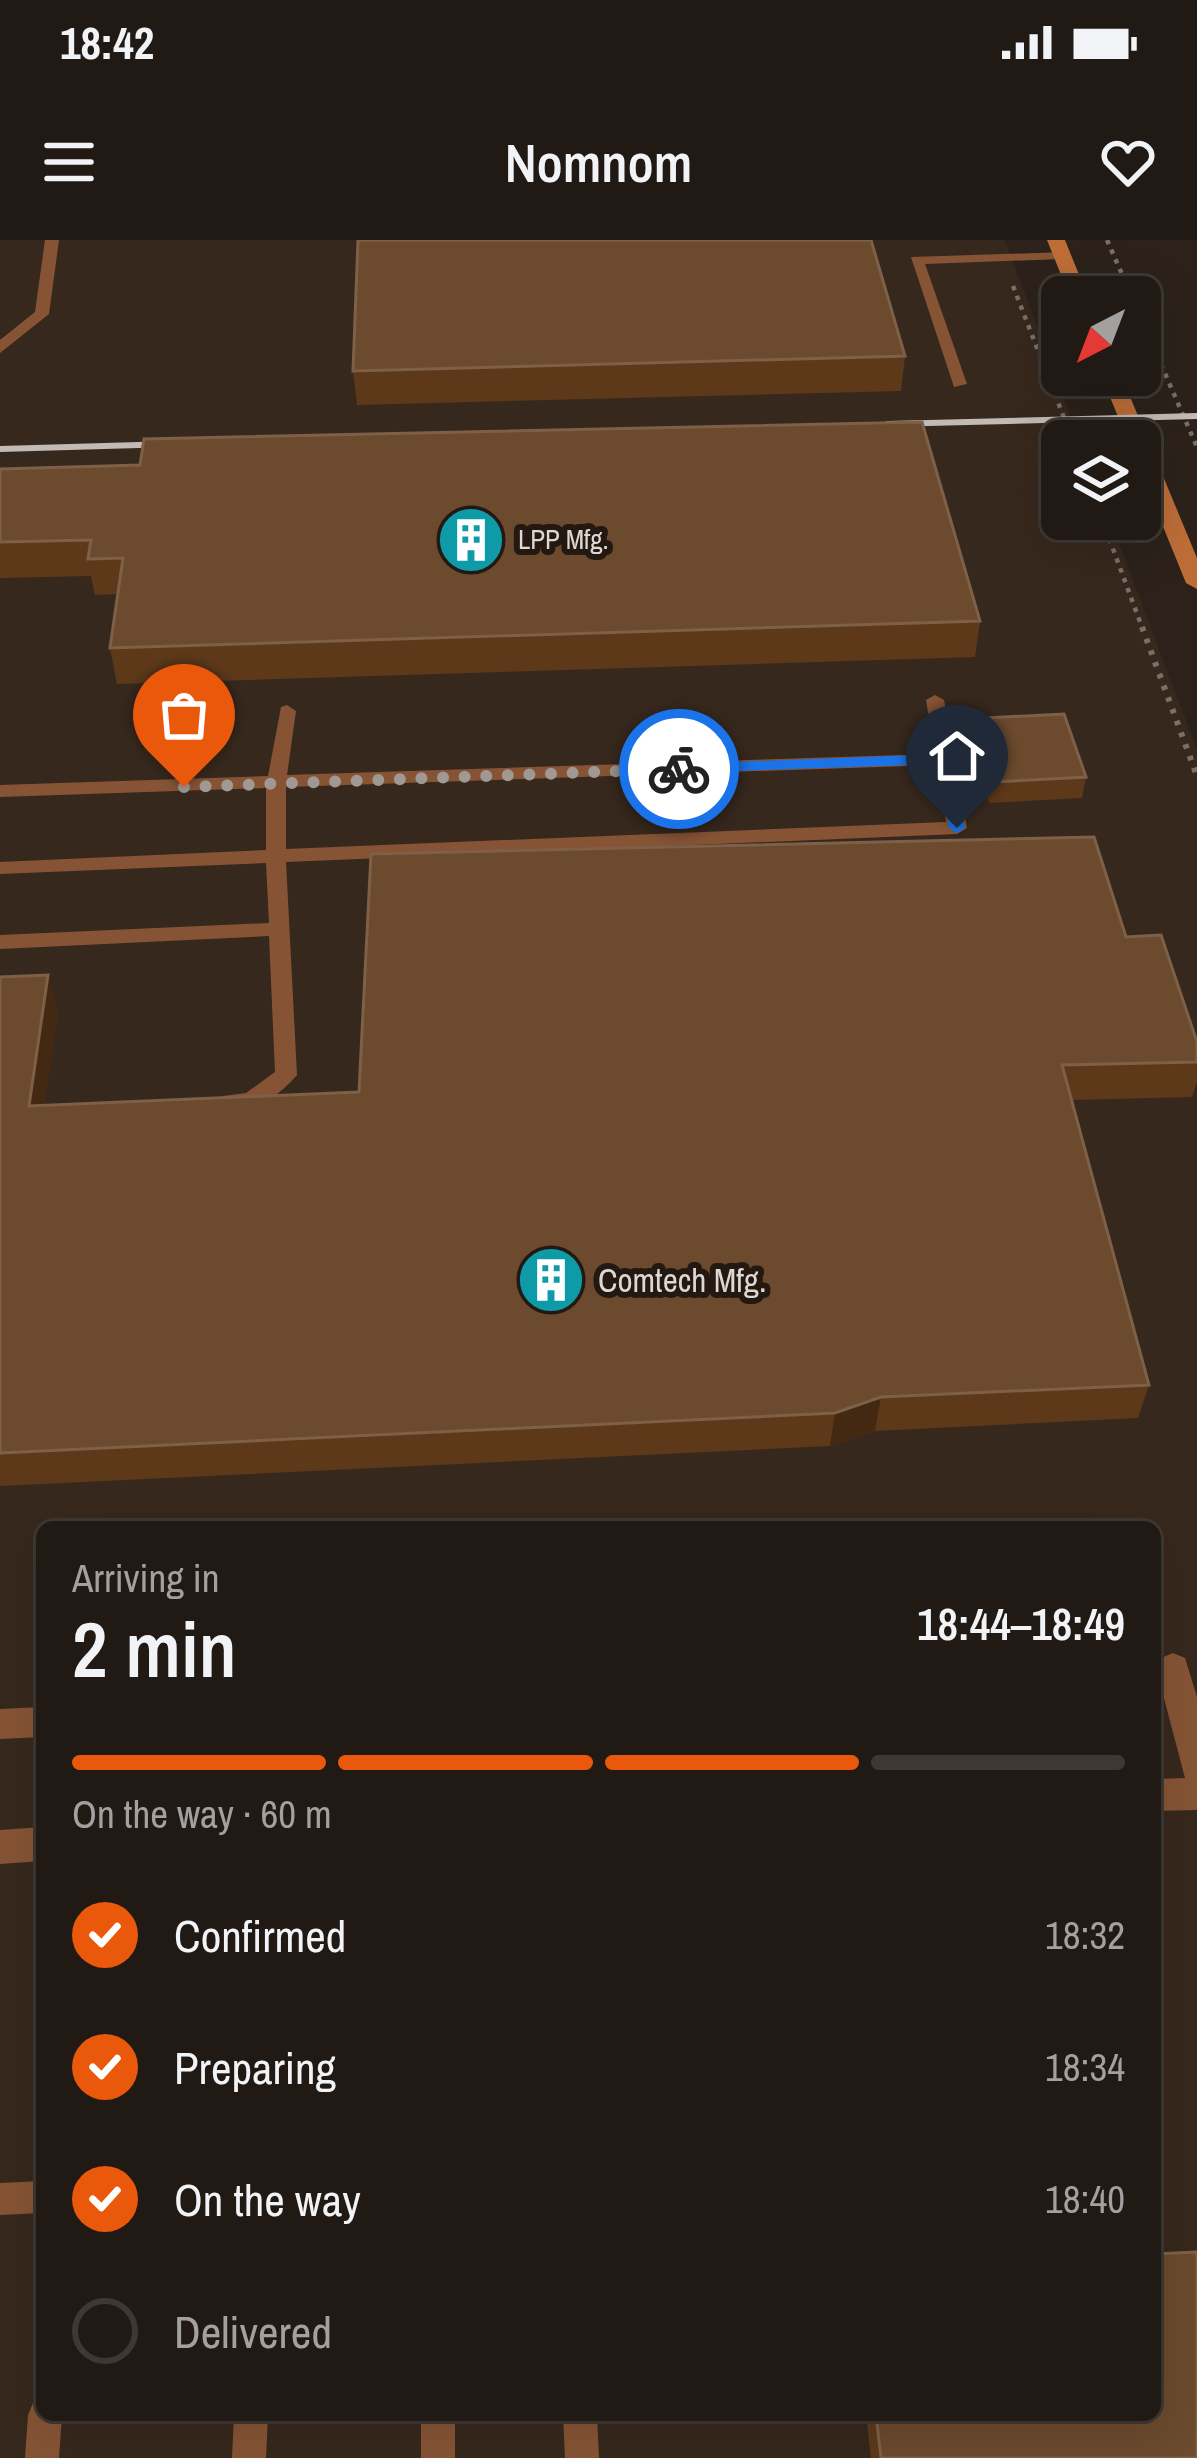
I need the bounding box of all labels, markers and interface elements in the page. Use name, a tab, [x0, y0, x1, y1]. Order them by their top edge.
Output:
text: 18:42	[60, 12, 154, 73]
text: Nomnom	[505, 126, 692, 199]
icon: menu	[36, 129, 102, 195]
icon: heart	[1095, 129, 1161, 195]
north arrow	[1041, 276, 1161, 396]
map controls	[1041, 276, 1161, 540]
button: layers	[1041, 420, 1161, 540]
building icon: LPP Mfg.	[436, 505, 506, 575]
place label: LPP Mfg.	[518, 521, 609, 557]
pin	[133, 664, 235, 787]
icon: bag	[151, 682, 217, 748]
pin	[906, 705, 1008, 828]
courier	[619, 709, 739, 829]
icon: home	[924, 723, 990, 789]
icon: bike	[646, 736, 712, 802]
building icon: Comtech Mfg.	[516, 1245, 586, 1315]
place label: Comtech Mfg.	[598, 1258, 766, 1302]
text: Arriving in	[72, 1552, 220, 1604]
text: 18:44–18:49	[917, 1593, 1125, 1654]
text: 2 min	[72, 1596, 237, 1701]
text: On the way · 60 m	[72, 1788, 332, 1840]
icon: check	[72, 1902, 138, 1968]
text: Confirmed	[174, 1905, 346, 1966]
text: 18:32	[1045, 1909, 1125, 1961]
icon: check	[72, 2034, 138, 2100]
text: Preparing	[174, 2037, 336, 2098]
text: 18:34	[1045, 2041, 1125, 2093]
icon: check	[72, 2166, 138, 2232]
text: On the way	[174, 2169, 361, 2230]
text: 18:40	[1045, 2173, 1125, 2225]
text: Delivered	[174, 2301, 332, 2362]

